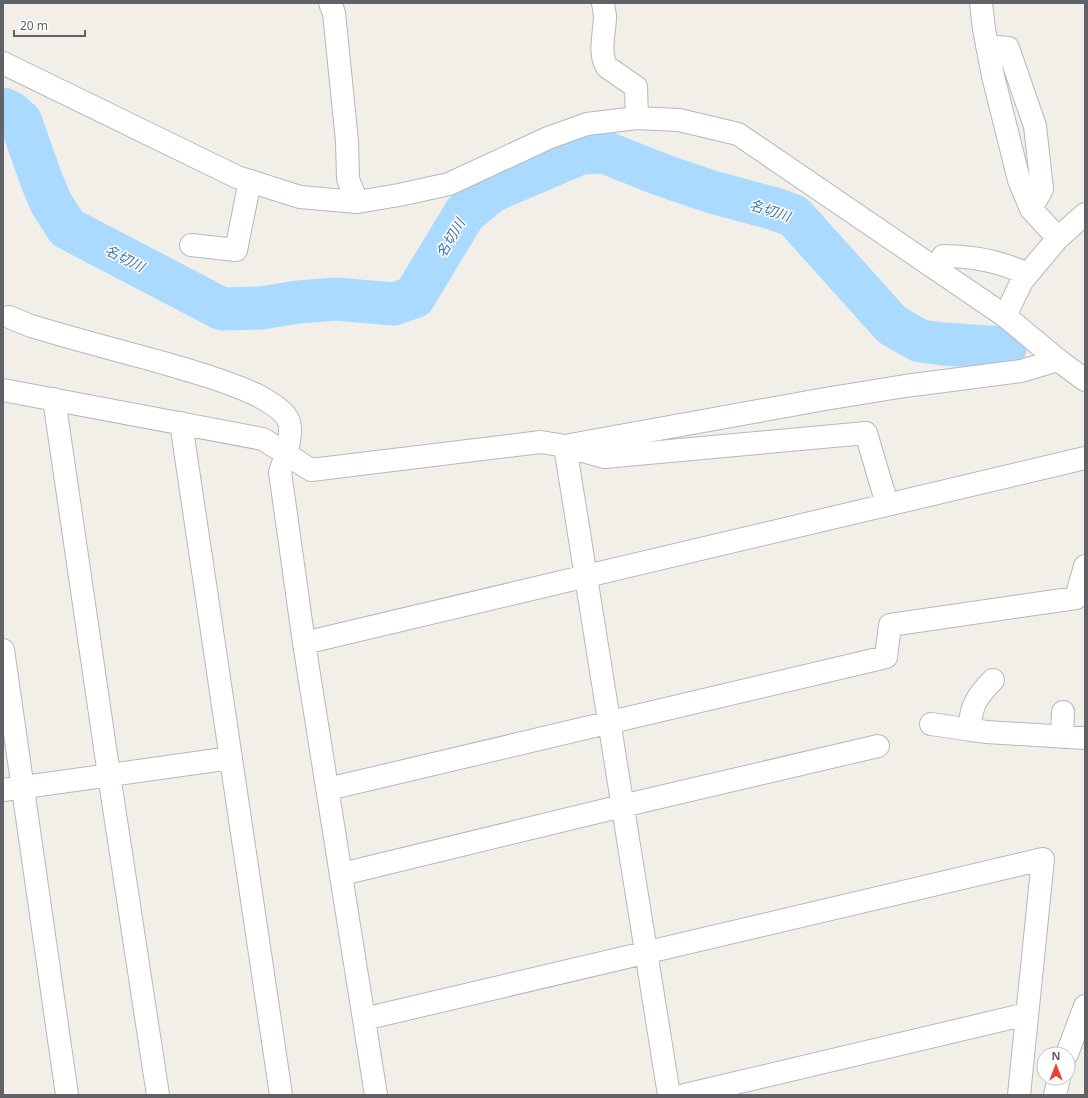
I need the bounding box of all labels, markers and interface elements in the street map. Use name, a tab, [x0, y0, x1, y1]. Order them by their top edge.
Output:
scale bar	[14, 12, 85, 38]
text: 20 m	[20, 17, 48, 34]
water label: 名切川	[747, 194, 795, 226]
water label: 名切川	[431, 213, 470, 261]
water label: 名切川	[102, 240, 150, 277]
north arrow	[1036, 1046, 1076, 1086]
text: N	[1052, 1048, 1060, 1063]

